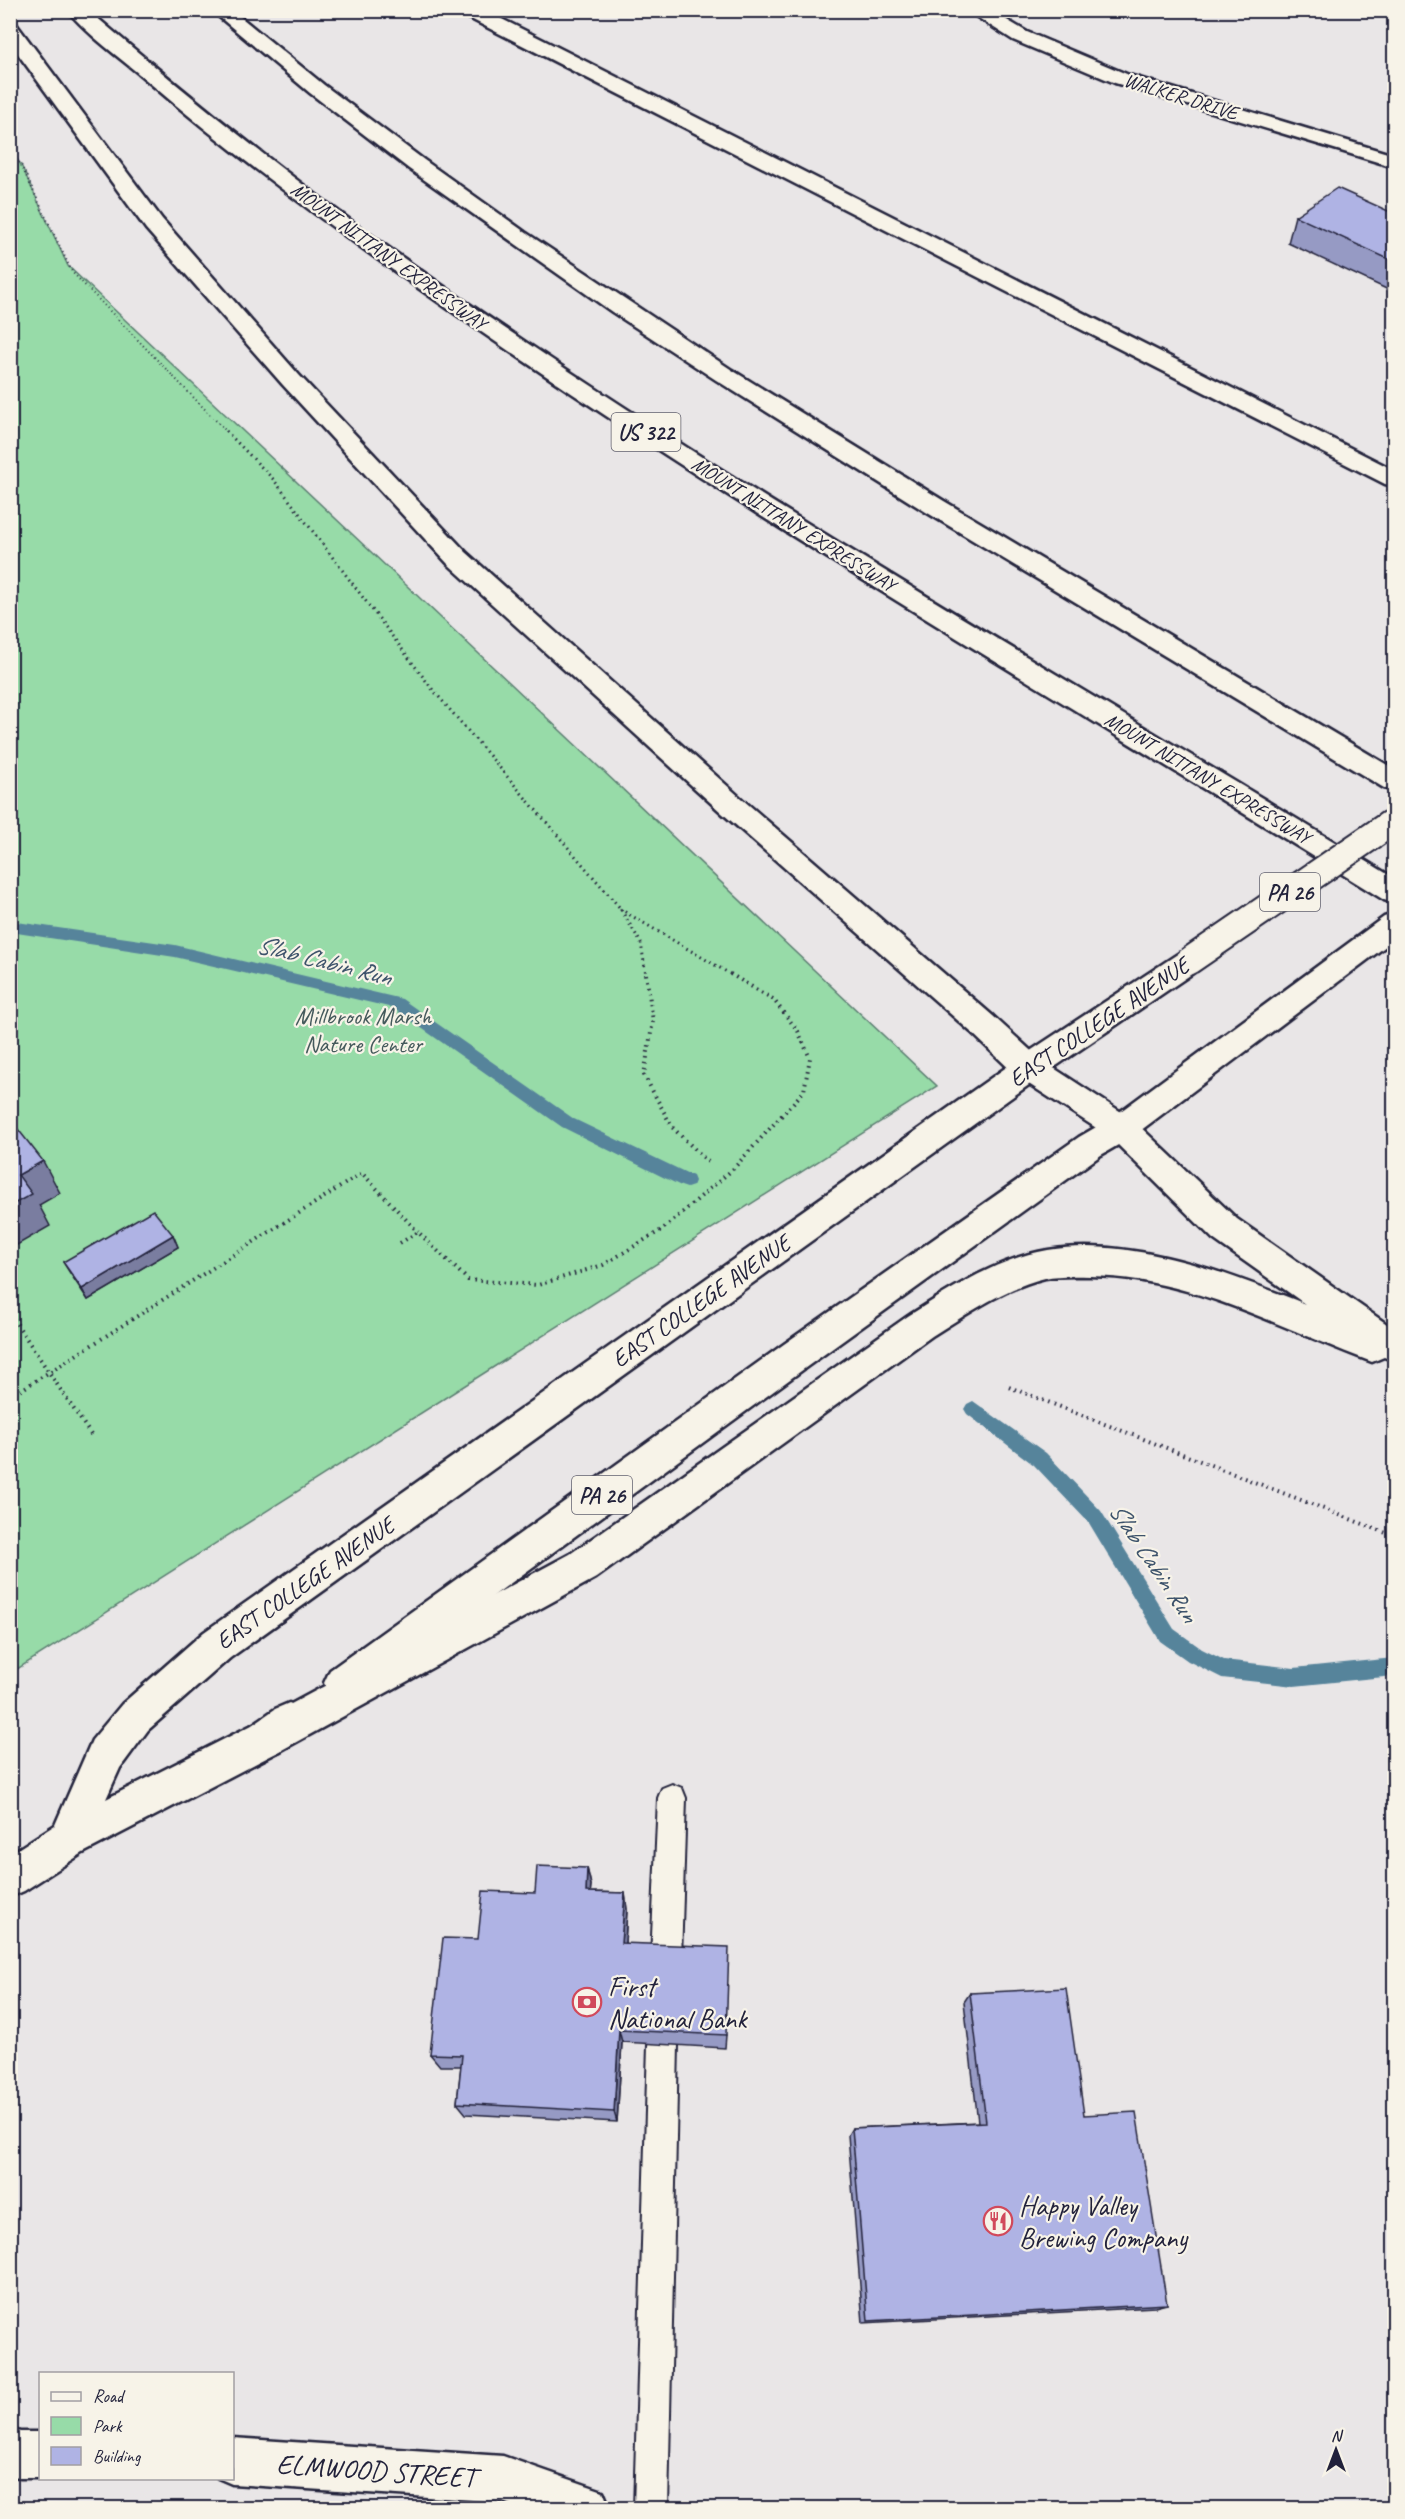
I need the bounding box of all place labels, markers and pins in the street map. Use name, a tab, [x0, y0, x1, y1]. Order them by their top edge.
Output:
place label: First National Bank	[608, 1969, 748, 2036]
bank icon: First National Bank	[571, 1986, 603, 2018]
place label: Happy Valley Brewing Company	[1019, 2188, 1189, 2255]
restaurant icon: Happy Valley Brewing Company	[982, 2205, 1014, 2237]

